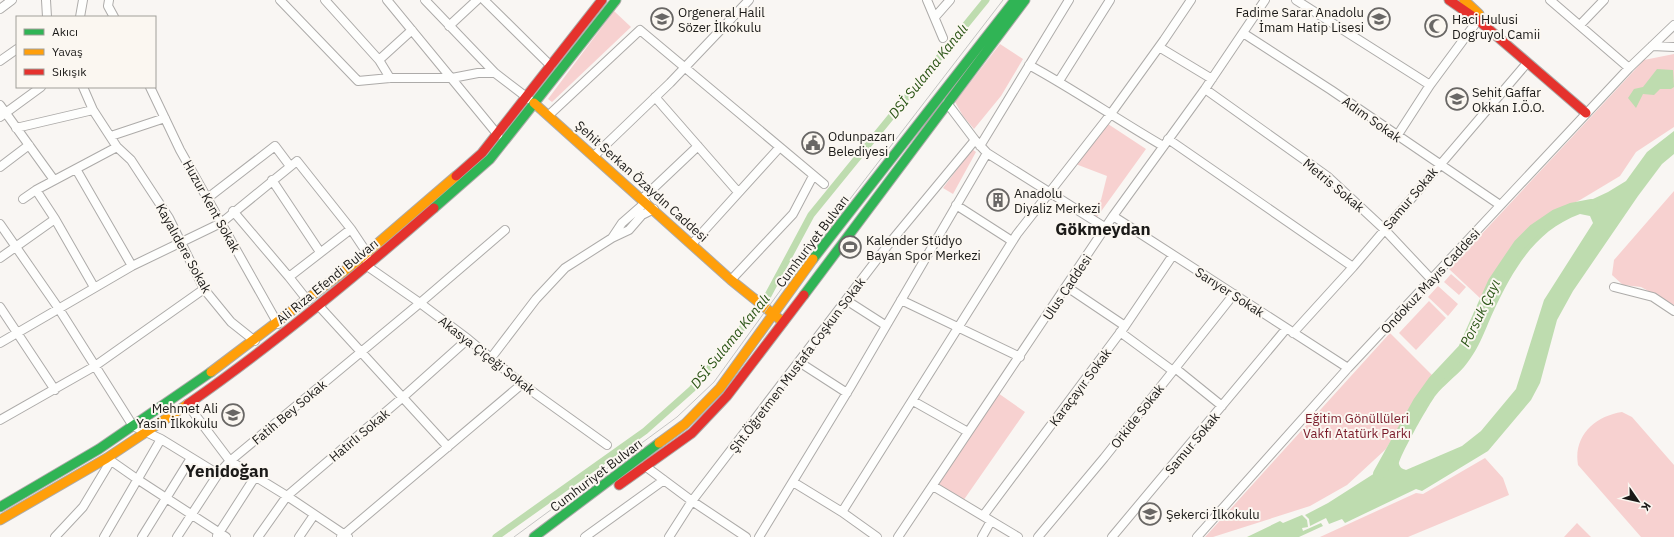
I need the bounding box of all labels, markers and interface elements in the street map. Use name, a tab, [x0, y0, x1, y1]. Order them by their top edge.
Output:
place label: Orgeneral Halil Sözer İlkokulu	[678, 4, 765, 36]
place label: Fadime Sarar Anadolu İmam Hatip Lisesi	[1236, 4, 1364, 36]
school or university icon: Orgeneral Halil Sözer İlkokulu	[649, 6, 675, 32]
school or university icon: Fadime Sarar Anadolu İmam Hatip Lisesi	[1366, 6, 1392, 32]
place label: Haci Hulusi Dogruyol Camii	[1452, 11, 1540, 43]
mosque icon: Haci Hulusi Dogruyol Camii	[1423, 13, 1449, 39]
legend	[16, 16, 156, 88]
water label: DSİ Sulama Kanalı	[884, 20, 972, 122]
text: Akıcı	[52, 24, 78, 39]
text: Yavaş	[52, 44, 83, 59]
text: Sıkışık	[52, 64, 87, 79]
place label: Sehit Gaffar Okkan I.Ö.O.	[1472, 84, 1545, 116]
school or university icon: Sehit Gaffar Okkan I.Ö.O.	[1444, 86, 1470, 112]
street label: Adım Sokak	[1339, 93, 1405, 146]
street label: Şehit Serkan Özaydın Caddesi	[572, 117, 712, 246]
place label: Odunpazarı Belediyesi	[828, 128, 895, 160]
public building icon: Odunpazarı Belediyesi	[800, 130, 826, 156]
street label: Metris Sokak	[1299, 155, 1368, 216]
street label: Huzur Kent Sokak	[179, 157, 244, 256]
street label: Samur Sokak	[1379, 163, 1442, 233]
place label: Anadolu Diyaliz Merkezi	[1014, 185, 1101, 217]
building icon: Anadolu Diyaliz Merkezi	[985, 187, 1011, 213]
street label: Cumhuriyet Bulvarı	[772, 192, 853, 291]
street label: Kayalıdere Sokak	[152, 200, 215, 296]
district label: Gökmeydan	[1055, 218, 1151, 240]
street label: Ondokuz Mayıs Caddesi	[1377, 225, 1484, 338]
place label: Kalender Stüdyo Bayan Spor Merkezi	[866, 232, 981, 264]
sports icon: Kalender Stüdyo Bayan Spor Merkezi	[837, 234, 863, 260]
street label: Ali Rıza Efendi Bulvarı	[273, 235, 382, 328]
street label: Ulus Caddesi	[1039, 251, 1096, 324]
street label: Sarıyer Sokak	[1192, 264, 1268, 321]
street label: Şht.Öğretmen Mustafa Coşkun Sokak	[726, 274, 869, 457]
water label: Porsuk Çayı	[1456, 276, 1504, 350]
water label: DSİ Sulama Kanalı	[686, 290, 774, 392]
street label: Akasya Çiçeği Sokak	[435, 312, 539, 399]
street label: Karaçayır Sokak	[1046, 345, 1115, 430]
street label: Fatih Bey Sokak	[248, 376, 330, 449]
street label: Orkide Sokak	[1107, 381, 1168, 452]
place label: Mehmet Ali Yasin İlkokulu	[136, 400, 218, 432]
school or university icon: Mehmet Ali Yasin İlkokulu	[220, 402, 246, 428]
street label: Hatırlı Sokak	[326, 405, 393, 466]
street label: Samur Sokak	[1161, 408, 1224, 478]
park label: Eğitim Gönüllüleri Vakfı Atatürk Parkı	[1303, 410, 1411, 442]
street label: Cumhuriyet Bulvarı	[547, 435, 646, 516]
district label: Yenidoğan	[185, 460, 269, 482]
north arrow	[1618, 481, 1658, 521]
text: K	[1638, 500, 1654, 514]
school or university icon: Şekerci İlkokulu	[1137, 501, 1163, 527]
place label: Şekerci İlkokulu	[1166, 506, 1260, 523]

